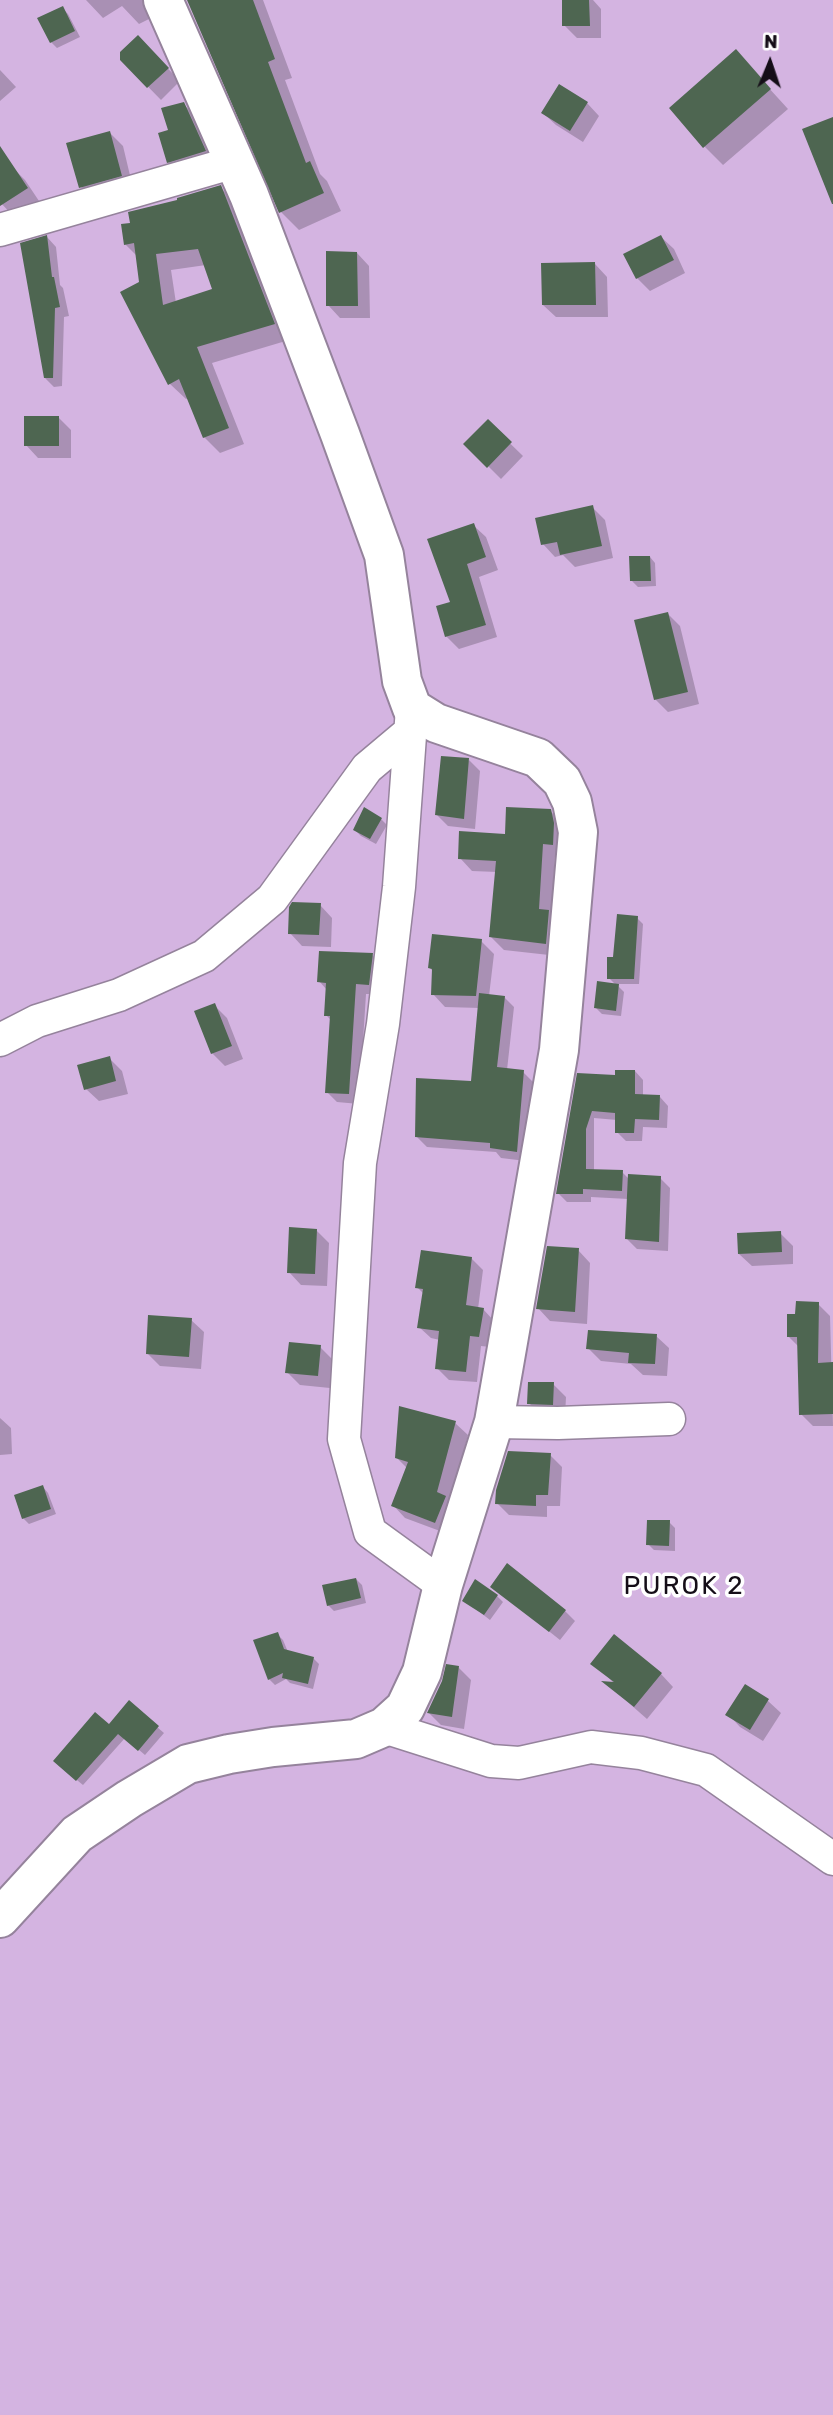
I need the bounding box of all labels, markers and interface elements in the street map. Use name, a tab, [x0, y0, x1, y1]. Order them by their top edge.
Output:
north arrow	[735, 28, 805, 98]
text: N	[764, 30, 778, 53]
district label: PUROK 2	[624, 1570, 744, 1602]

